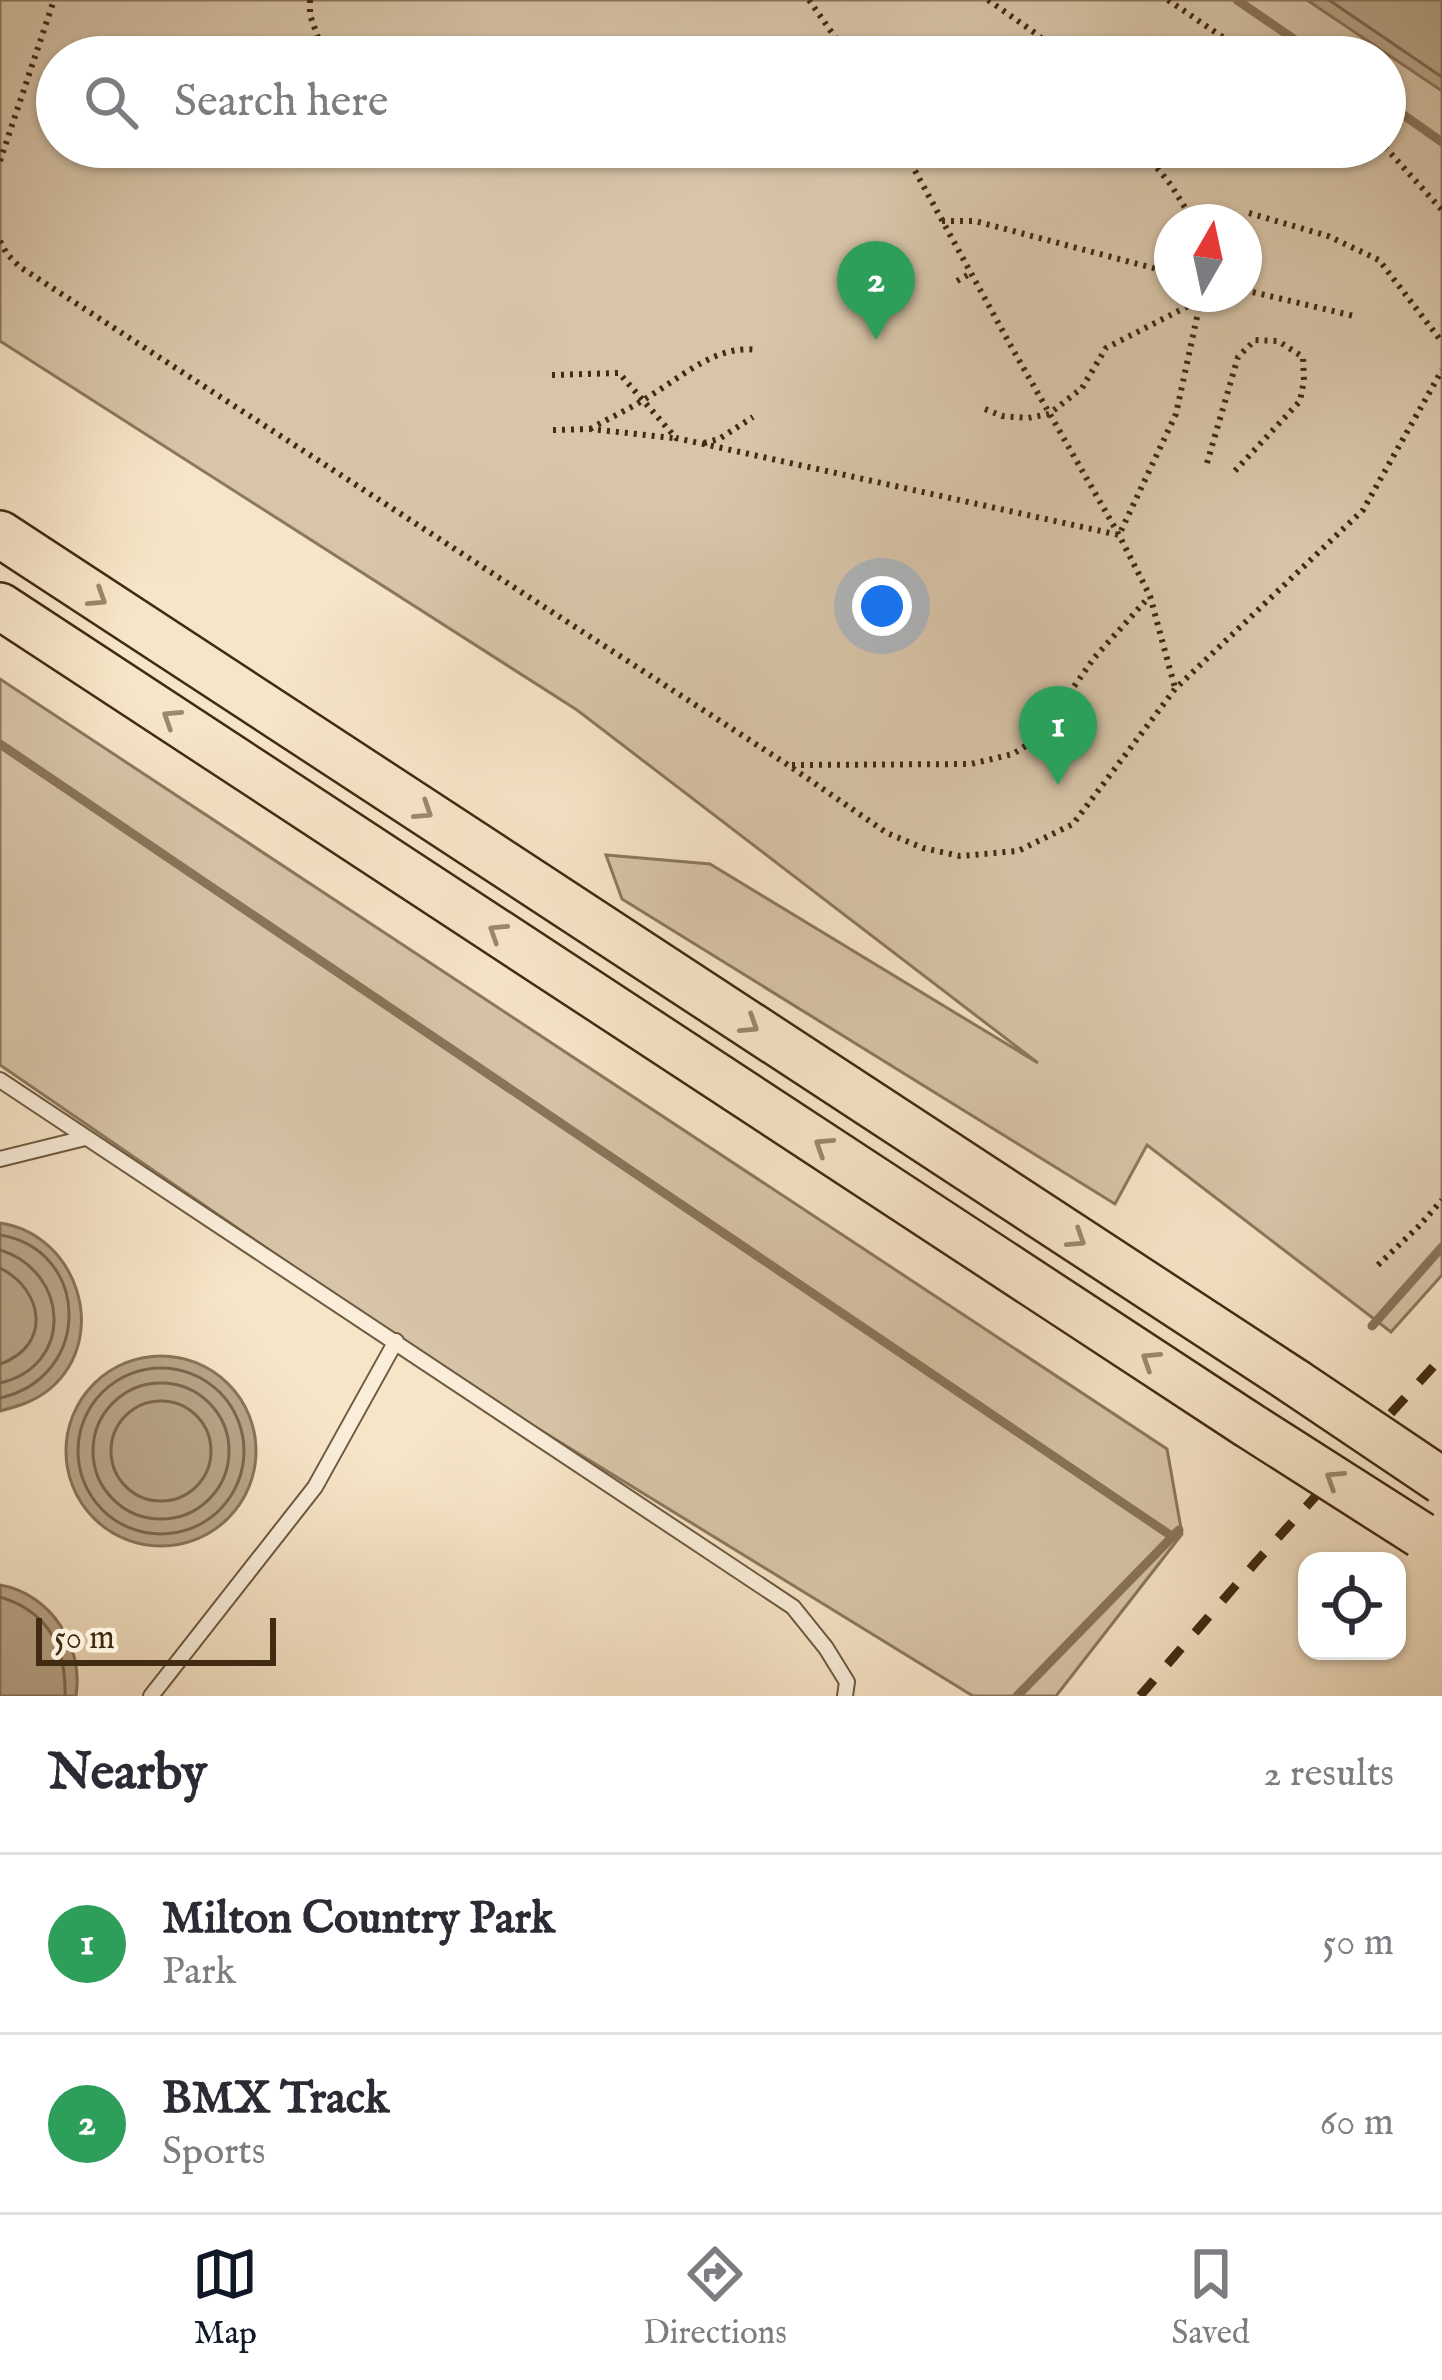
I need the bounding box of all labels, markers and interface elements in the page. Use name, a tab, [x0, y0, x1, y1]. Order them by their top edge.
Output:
search box	[36, 36, 1406, 168]
icon: search	[78, 69, 144, 135]
text: Search here	[174, 74, 388, 131]
north arrow	[1154, 204, 1262, 312]
pin: 2	[837, 241, 915, 340]
your location	[852, 576, 912, 636]
one-way arrow	[85, 583, 107, 606]
pin: 1	[1019, 686, 1097, 785]
one-way arrow	[163, 711, 185, 733]
one-way arrow	[411, 797, 433, 819]
one-way arrow	[489, 924, 511, 946]
one-way arrow	[737, 1011, 759, 1033]
one-way arrow	[815, 1138, 837, 1160]
one-way arrow	[1063, 1224, 1085, 1246]
one-way arrow	[1141, 1352, 1163, 1374]
one-way arrow	[1325, 1471, 1347, 1494]
map controls	[1298, 1552, 1406, 1660]
button: locate	[1298, 1552, 1406, 1660]
scale bar	[36, 1612, 276, 1665]
text: 50 m	[54, 1618, 115, 1660]
text: Nearby	[48, 1742, 207, 1807]
text: 2 results	[1263, 1750, 1394, 1799]
text: Milton Country Park	[162, 1891, 555, 1948]
text: 1	[80, 1919, 94, 1968]
text: 50 m	[1322, 1919, 1394, 1968]
text: Park	[162, 1948, 236, 1997]
text: BMX Track	[162, 2071, 389, 2128]
text: 2	[78, 2099, 96, 2148]
text: 60 m	[1320, 2099, 1394, 2148]
text: Sports	[162, 2128, 265, 2177]
tab: Map	[192, 2241, 258, 2355]
tab: Directions	[643, 2241, 787, 2355]
tab: Saved	[1172, 2241, 1250, 2355]

